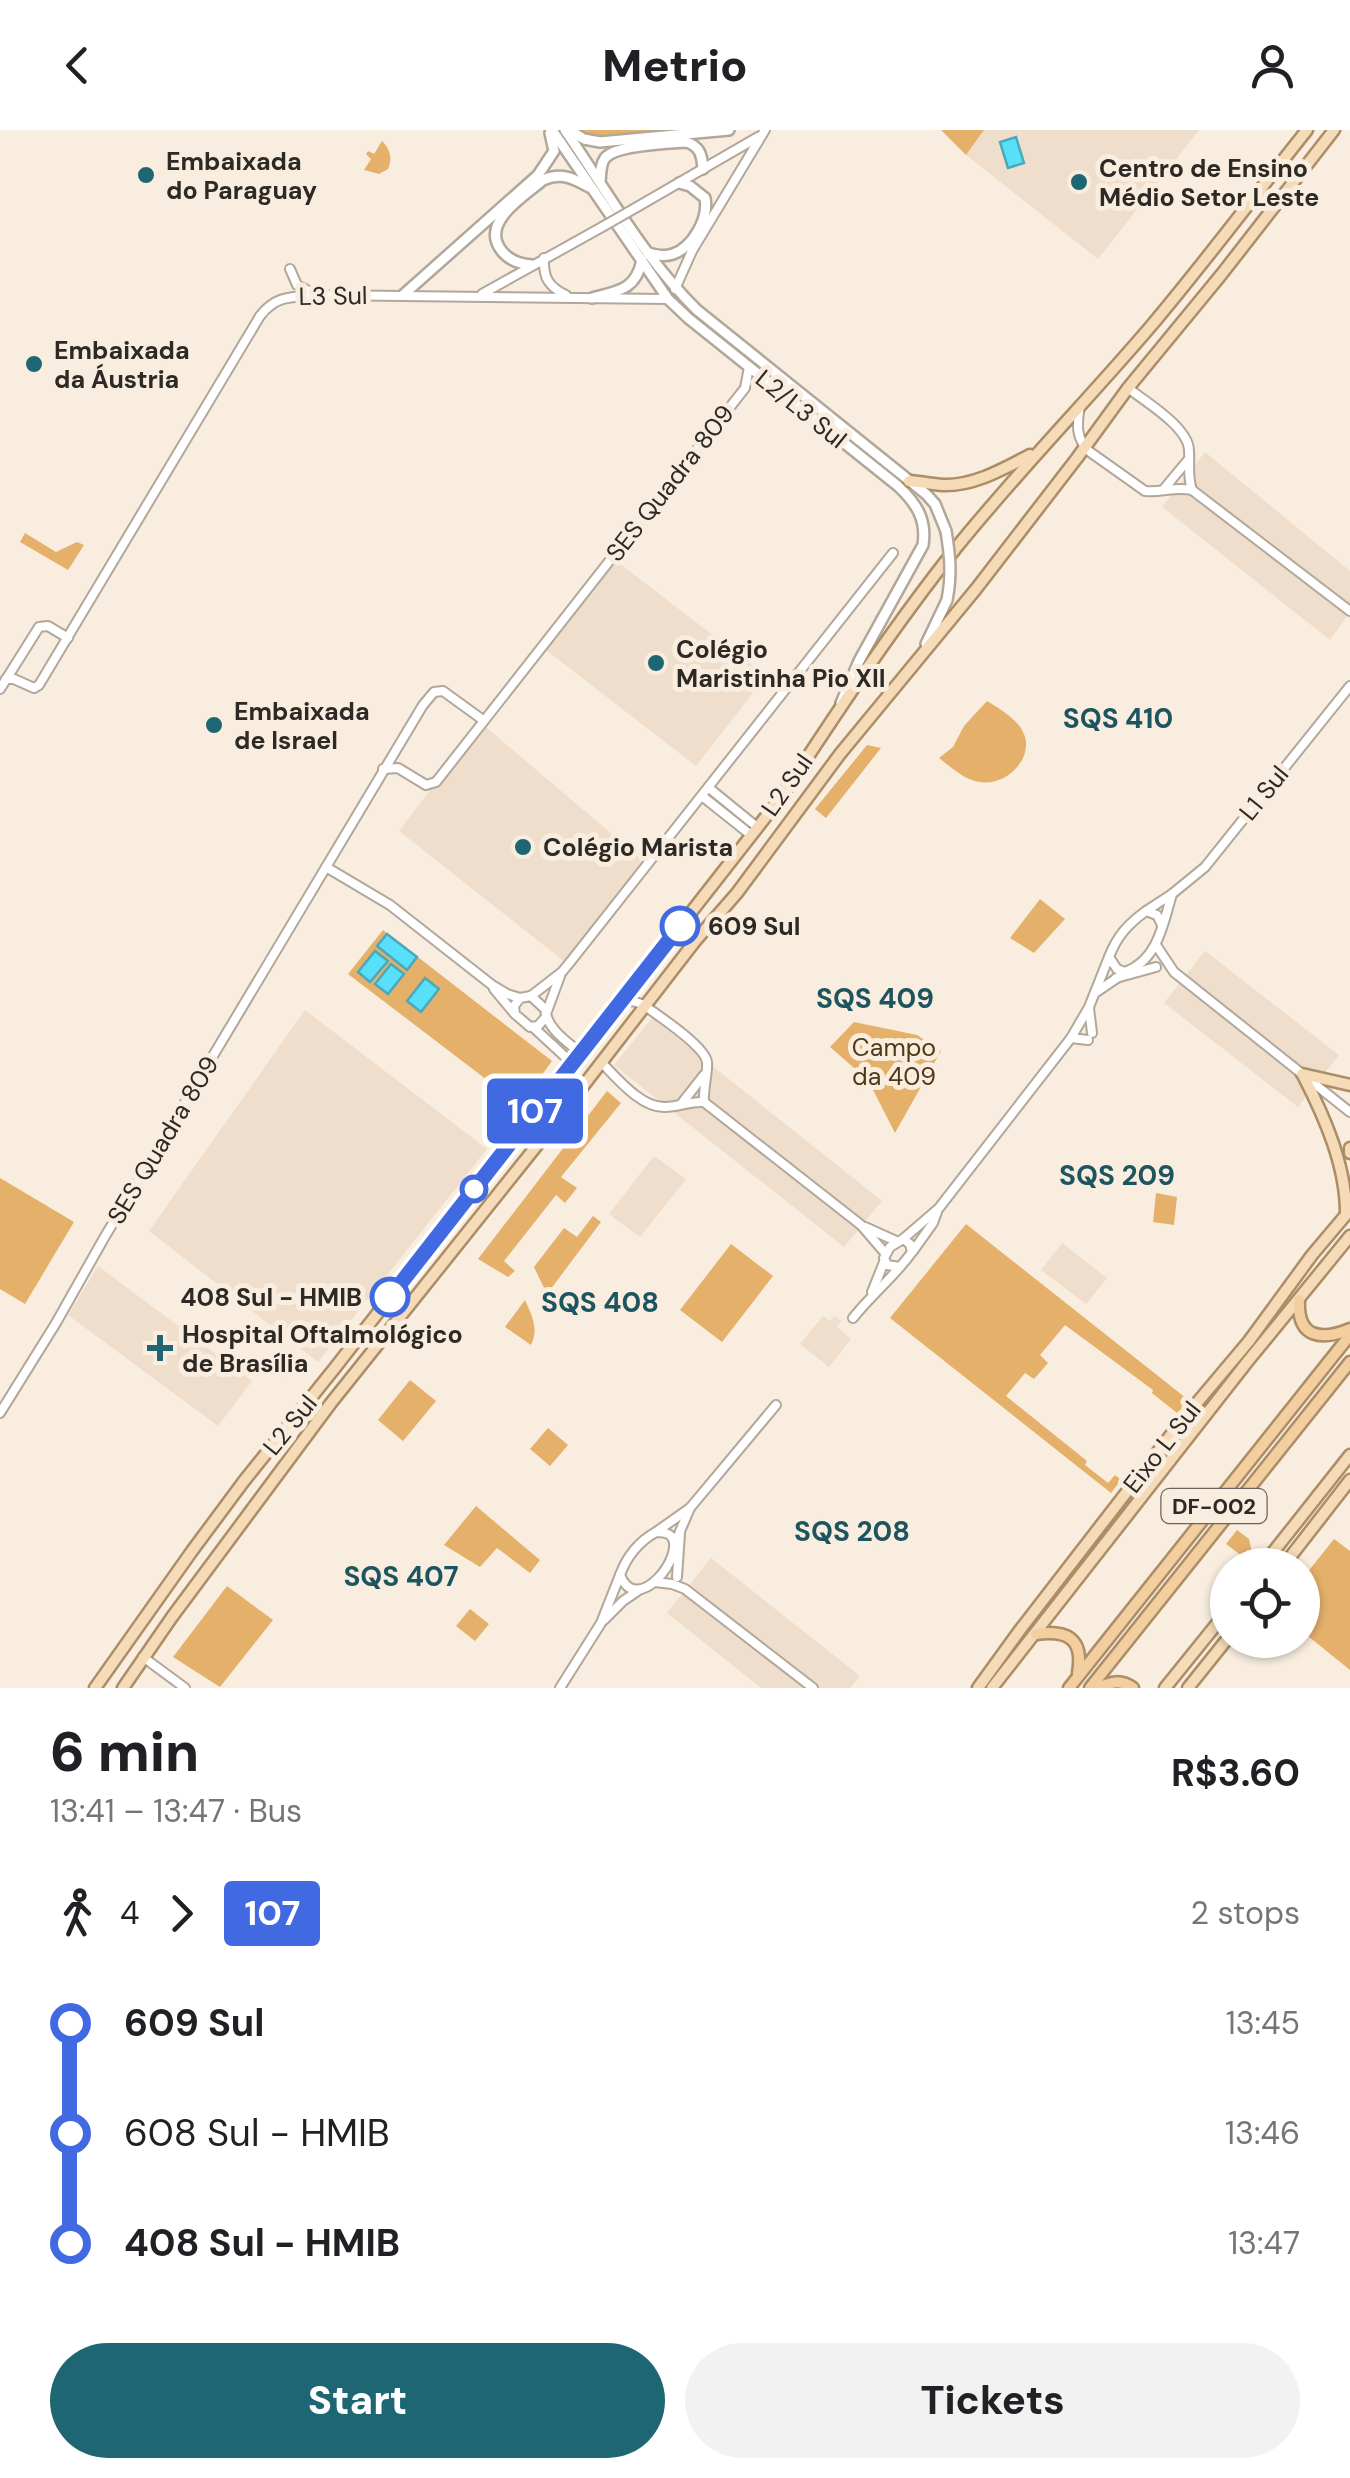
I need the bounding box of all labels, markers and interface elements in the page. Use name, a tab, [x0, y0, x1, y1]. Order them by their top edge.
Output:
text: Metrio	[602, 36, 748, 95]
icon: back	[50, 38, 105, 93]
icon: person	[1245, 38, 1300, 93]
place label: Embaixada do Paraguay	[166, 145, 317, 207]
place label: Centro de Ensino Médio Setor Leste	[1099, 152, 1319, 214]
marker: Embaixada do Paraguay	[135, 164, 157, 186]
marker: Centro de Ensino Médio Setor Leste	[1068, 171, 1090, 193]
street label: L3 Sul	[298, 279, 368, 313]
place label: Embaixada da Áustria	[54, 334, 190, 396]
marker: Embaixada da Áustria	[23, 353, 45, 375]
street label: L2/L3 Sul	[749, 362, 853, 456]
street label: SES Quadra 809	[598, 398, 742, 568]
place label: Colégio Maristinha Pio XII	[676, 633, 886, 695]
marker: Colégio Maristinha Pio XII	[645, 652, 667, 674]
place label: Embaixada de Israel	[234, 695, 370, 757]
district label: SQS 410	[1063, 700, 1173, 737]
marker: Embaixada de Israel	[203, 714, 225, 736]
street label: L2 Sul	[754, 747, 820, 823]
street label: L1 Sul	[1232, 759, 1296, 827]
place label: Colégio Marista	[543, 831, 733, 864]
marker: Colégio Marista	[512, 836, 534, 858]
marker: 609 Sul	[661, 907, 699, 945]
place label: 609 Sul	[708, 910, 800, 943]
district label: SQS 409	[816, 980, 934, 1017]
park label: Campo da 409	[852, 1031, 936, 1093]
street label: SES Quadra 809	[100, 1050, 226, 1230]
line badge: 107	[478, 1078, 592, 1144]
text: 107	[507, 1088, 563, 1134]
district label: SQS 209	[1059, 1157, 1175, 1194]
unlabelled marker	[461, 1176, 487, 1202]
marker: 408 Sul - HMIB	[371, 1278, 409, 1316]
place label: 408 Sul - HMIB	[180, 1281, 362, 1314]
district label: SQS 408	[541, 1284, 659, 1321]
place label: Hospital Oftalmológico de Brasília	[182, 1318, 463, 1380]
marker: Hospital Oftalmológico de Brasília	[147, 1335, 173, 1361]
street label: L2 Sul	[256, 1388, 324, 1462]
street label: Eixo L Sul	[1116, 1394, 1208, 1500]
road number: DF-002	[1162, 1489, 1266, 1523]
district label: SQS 208	[794, 1513, 910, 1550]
map controls	[1210, 1548, 1320, 1658]
button: locate	[1210, 1548, 1320, 1658]
district label: SQS 407	[343, 1558, 459, 1595]
text: 6 min	[50, 1716, 199, 1788]
text: R$3.60	[1171, 1748, 1300, 1798]
text: 13:41 – 13:47 · Bus	[50, 1790, 302, 1832]
icon: walk	[50, 1886, 105, 1941]
icon: forward	[154, 1886, 209, 1941]
text: 107	[244, 1890, 300, 1936]
text: 4	[120, 1892, 139, 1934]
text: 2 stops	[1191, 1892, 1300, 1934]
text: 609 Sul	[124, 1998, 264, 2048]
text: 13:45	[1226, 2002, 1300, 2044]
text: 608 Sul - HMIB	[124, 2108, 390, 2158]
text: 13:46	[1225, 2112, 1300, 2154]
text: 408 Sul - HMIB	[124, 2218, 400, 2268]
text: 13:47	[1228, 2222, 1300, 2264]
button: Start	[50, 2343, 665, 2458]
button: Tickets	[685, 2343, 1300, 2458]

